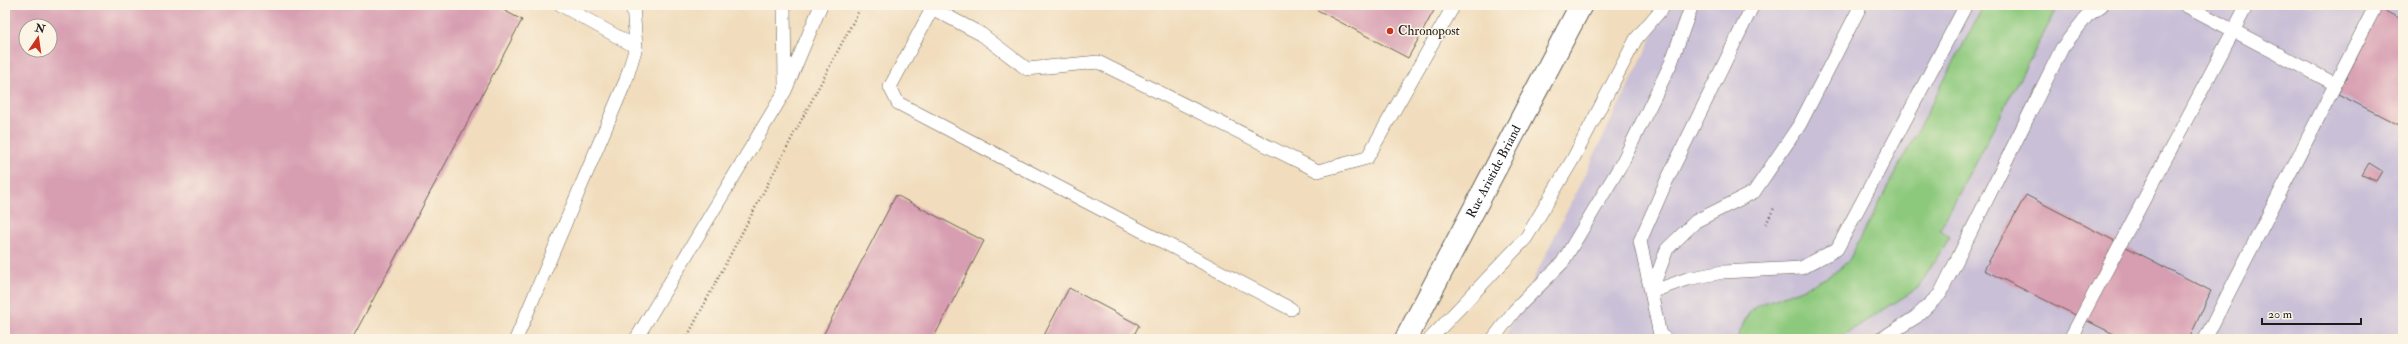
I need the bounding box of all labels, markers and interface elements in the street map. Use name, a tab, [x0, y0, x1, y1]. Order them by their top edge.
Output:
north arrow	[18, 18, 58, 58]
text: N	[33, 21, 48, 36]
place label: Chronopost	[1398, 23, 1460, 40]
marker: Chronopost	[1385, 26, 1395, 36]
street label: Rue Aristide Briand	[1463, 122, 1525, 221]
scale bar	[2262, 300, 2361, 326]
text: 20 m	[2268, 307, 2293, 322]

